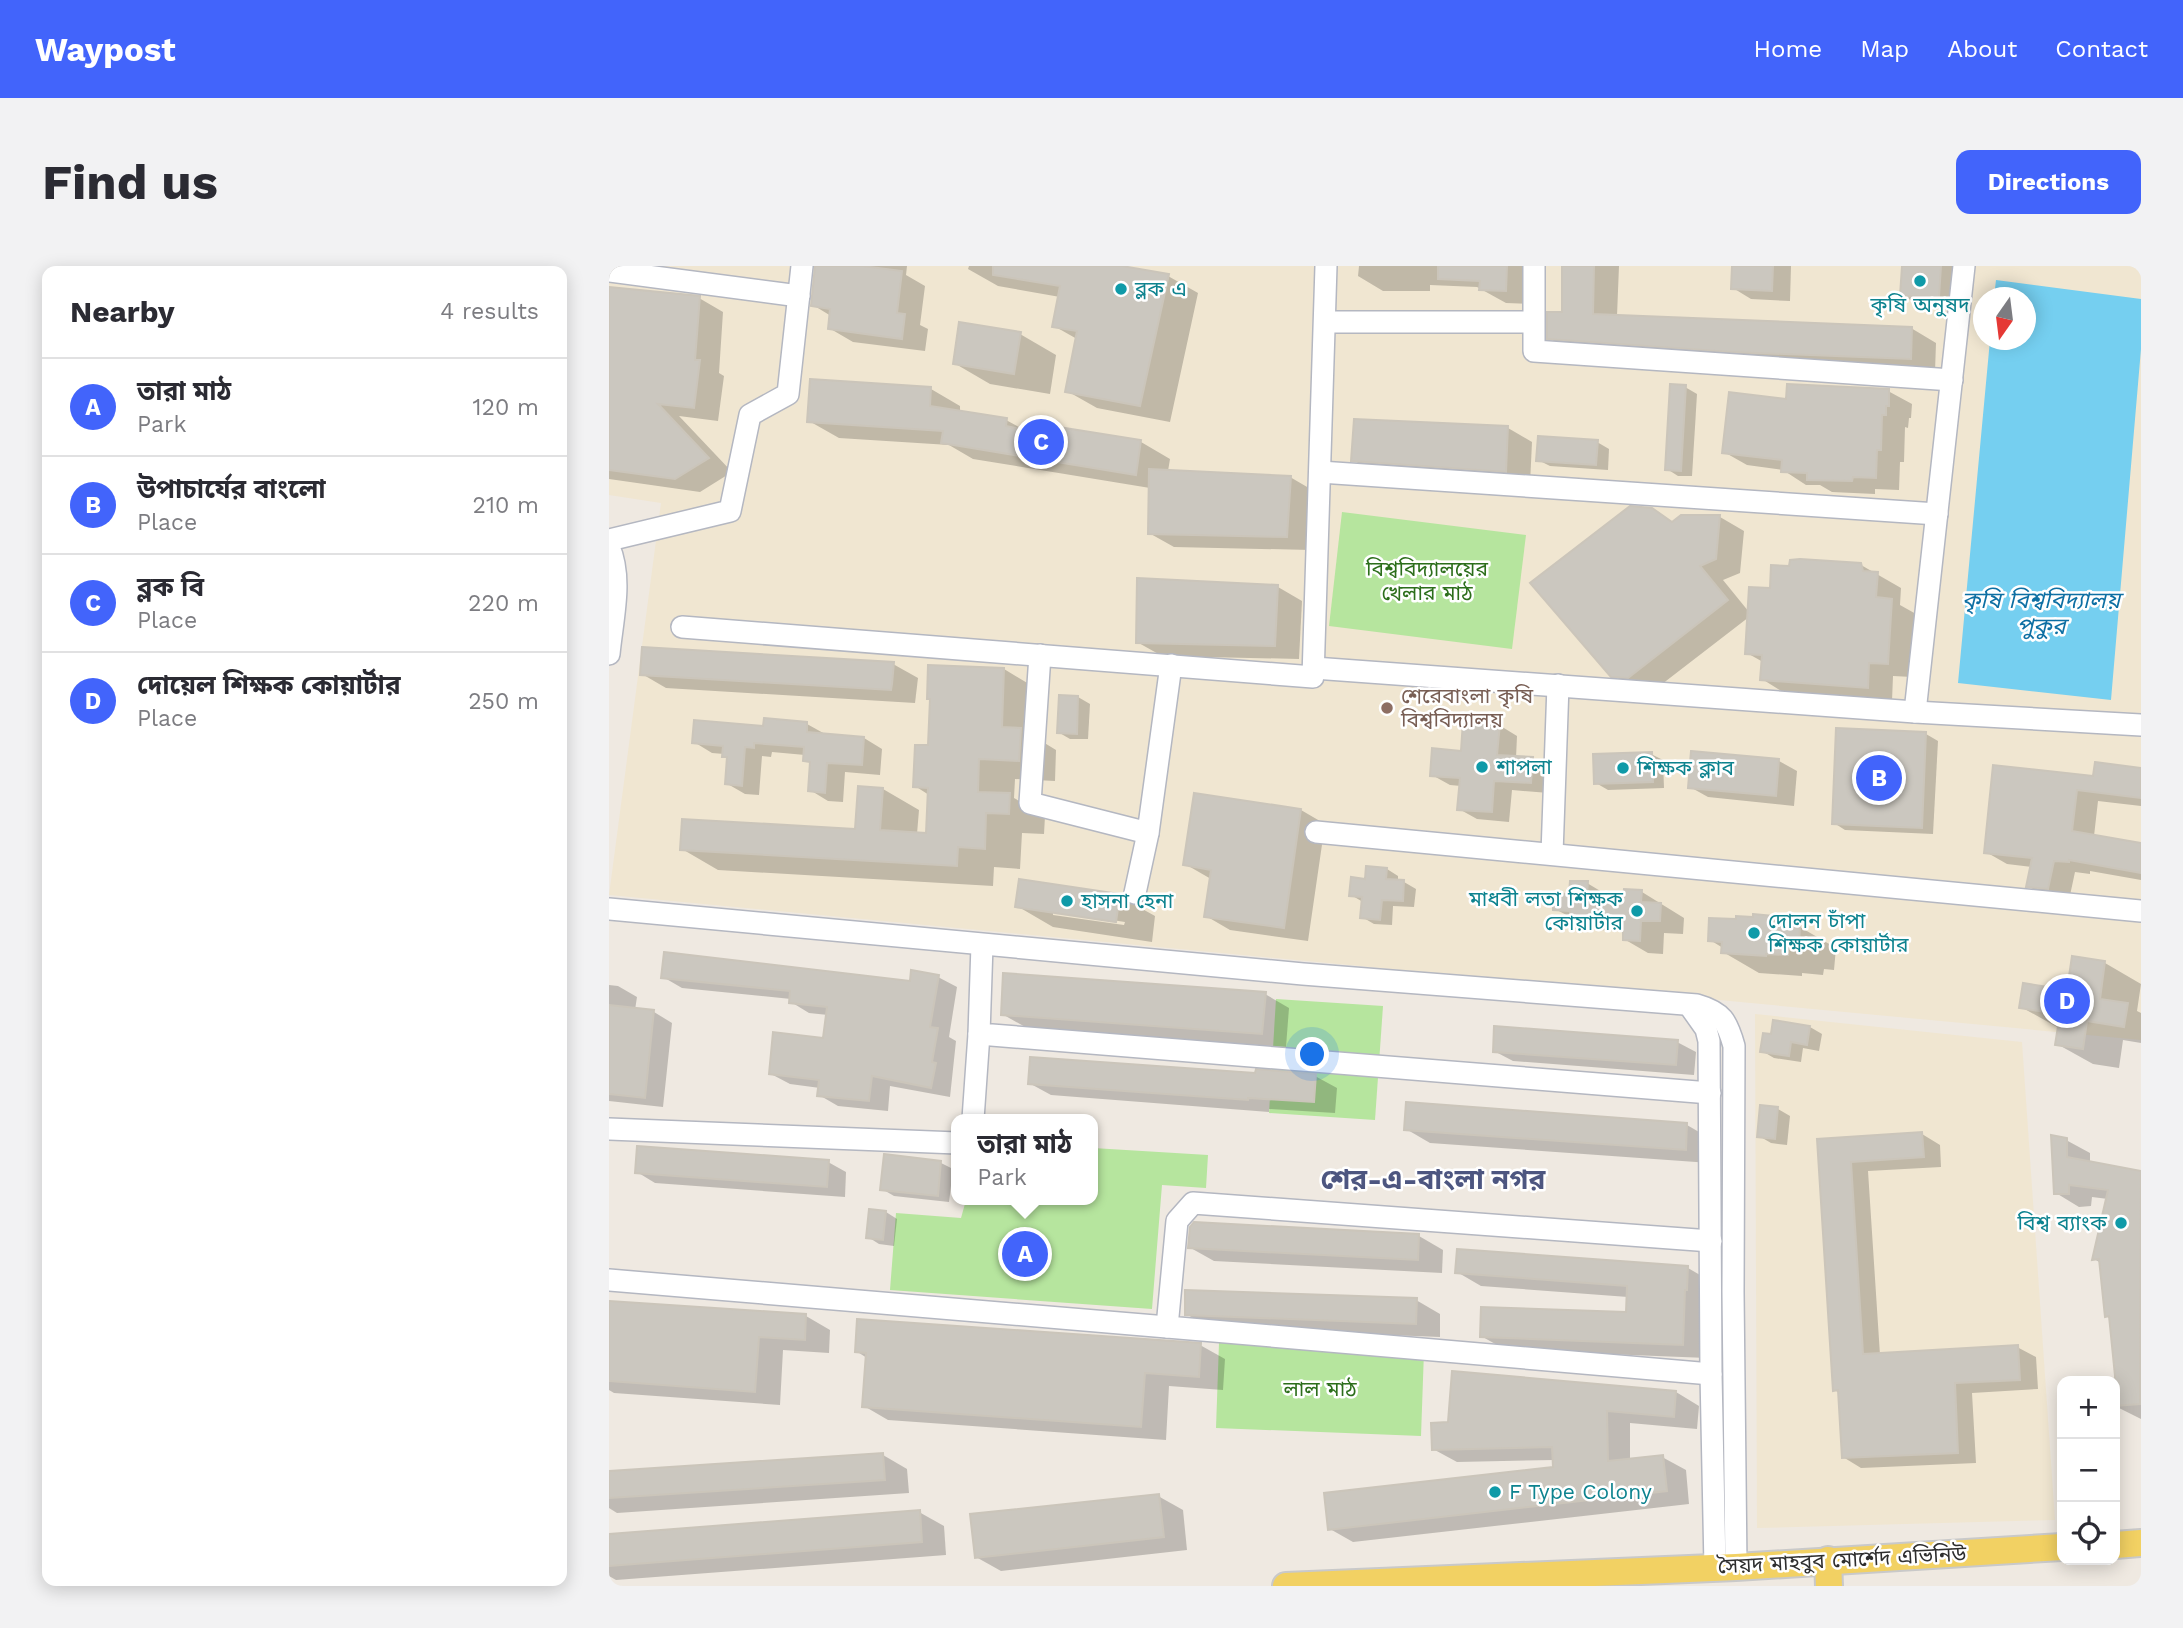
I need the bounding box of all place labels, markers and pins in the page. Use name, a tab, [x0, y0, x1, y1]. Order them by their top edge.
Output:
marker: কৃষি অনুষদ	[1912, 273, 1928, 289]
place label: ব্লক এ	[1134, 276, 1187, 301]
marker: ব্লক এ	[1113, 281, 1129, 297]
place label: কৃষি অনুষদ	[1870, 292, 1970, 318]
pin: C	[1018, 416, 1064, 468]
place label: শেরেবাংলা কৃষি বিশ্ববিদ্যালয়	[1400, 683, 1534, 732]
marker: শেরেবাংলা কৃষি বিশ্ববিদ্যালয়	[1379, 700, 1395, 716]
pin: B	[1856, 752, 1902, 804]
place label: শাপলা	[1495, 754, 1552, 779]
place label: শিক্ষক ক্লাব	[1636, 755, 1734, 780]
marker: শাপলা	[1474, 759, 1490, 775]
marker: শিক্ষক ক্লাব	[1615, 760, 1631, 776]
place label: মাধবী লতা শিক্ষক কোয়ার্টার	[1468, 886, 1624, 935]
place label: হাসনা হেনা	[1080, 888, 1174, 913]
marker: হাসনা হেনা	[1059, 893, 1075, 909]
marker: মাধবী লতা শিক্ষক কোয়ার্টার	[1629, 903, 1645, 919]
place label: দোলন চাঁপা শিক্ষক কোয়ার্টার	[1767, 908, 1909, 957]
marker: দোলন চাঁপা শিক্ষক কোয়ার্টার	[1746, 925, 1762, 941]
pin: D	[2044, 975, 2090, 1027]
place label: বিশ্ব ব্যাংক	[2017, 1210, 2108, 1235]
marker: বিশ্ব ব্যাংক	[2113, 1215, 2129, 1231]
pin: A	[1002, 1228, 1048, 1280]
place label: F Type Colony	[1509, 1479, 1652, 1504]
marker: F Type Colony	[1487, 1484, 1503, 1500]

